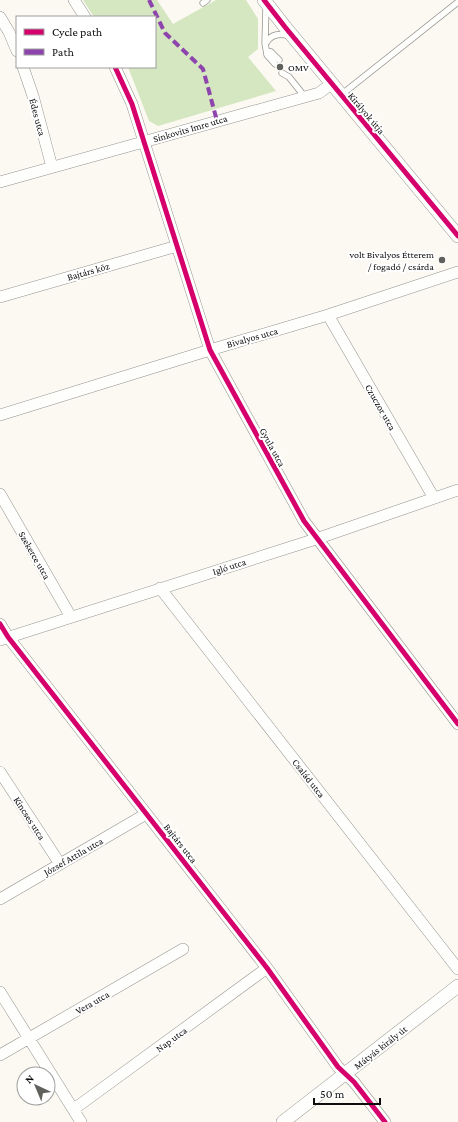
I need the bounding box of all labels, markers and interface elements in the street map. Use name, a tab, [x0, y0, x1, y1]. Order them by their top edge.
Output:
legend	[16, 16, 156, 68]
text: Cycle path	[52, 25, 103, 39]
text: Path	[52, 45, 74, 59]
marker: OMV	[275, 62, 285, 72]
place label: OMV	[288, 62, 309, 73]
street label: Királyok útja	[345, 90, 387, 137]
street label: Édes utca	[27, 97, 48, 137]
street label: Sinkovits Imre utca	[152, 113, 229, 144]
place label: volt Bivalyos Étterem / fogadó / csárda	[348, 249, 434, 272]
marker: volt Bivalyos Étterem / fogadó / csárda	[437, 255, 447, 265]
street label: Bajtárs köz	[66, 260, 111, 284]
street label: Bivalyos utca	[225, 325, 279, 350]
street label: Czuczor utca	[363, 382, 398, 433]
street label: Gyula utca	[257, 426, 288, 469]
street label: Szekerce utca	[16, 529, 53, 581]
street label: Igló utca	[211, 556, 248, 577]
street label: Család utca	[290, 757, 327, 800]
street label: Kincses utca	[12, 795, 48, 842]
street label: Bajtárs utca	[161, 821, 200, 866]
street label: József Attila utca	[41, 835, 105, 878]
street label: Vera utca	[74, 988, 111, 1016]
street label: Mátyás király út	[352, 1023, 410, 1072]
street label: Nap utca	[154, 1024, 189, 1054]
north arrow	[16, 1066, 56, 1106]
text: N	[22, 1072, 36, 1086]
scale bar	[314, 1080, 380, 1106]
text: 50 m	[320, 1087, 345, 1101]

